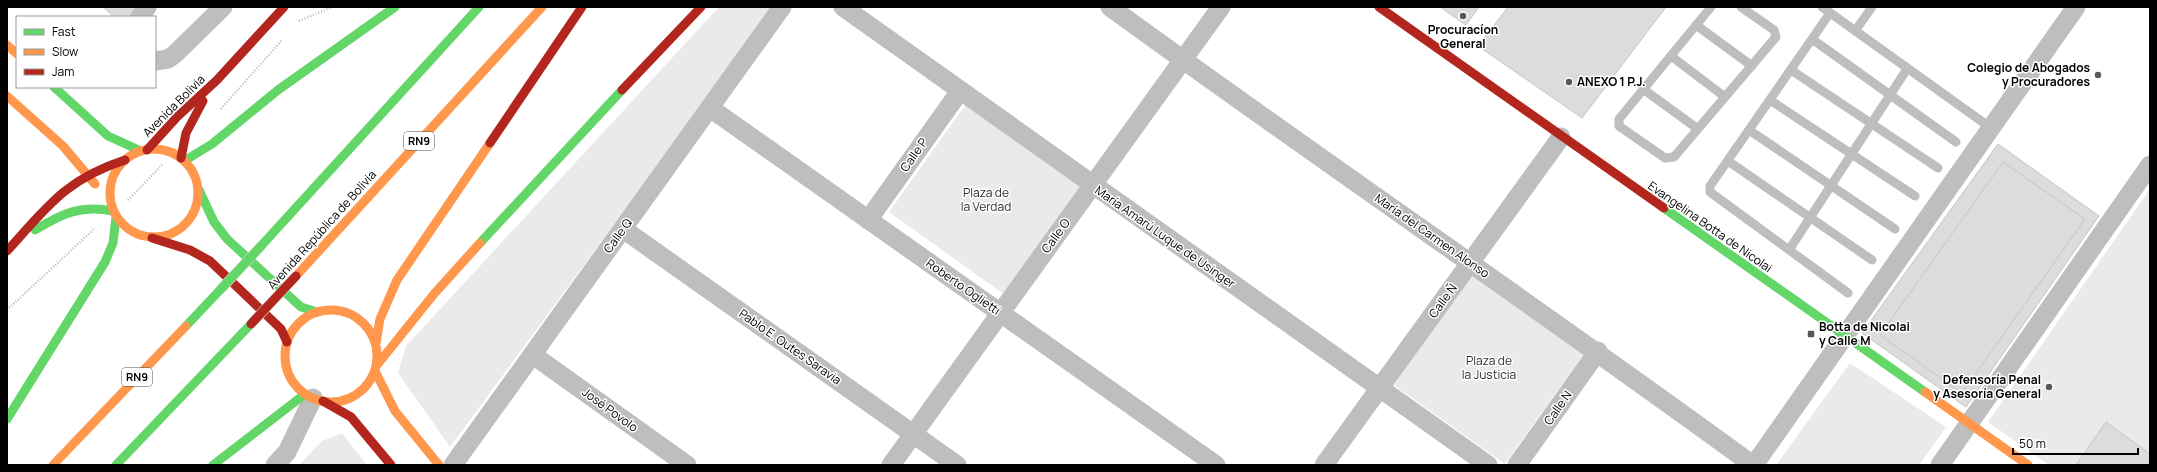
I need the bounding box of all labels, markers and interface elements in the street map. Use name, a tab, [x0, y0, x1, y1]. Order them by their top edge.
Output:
marker: Procuracíon General	[1458, 11, 1468, 21]
legend	[16, 16, 156, 88]
place label: Procuracíon General	[1428, 21, 1498, 52]
text: Fast	[52, 23, 76, 40]
text: Slow	[52, 43, 78, 60]
place label: Colegio de Abogados y Procuradores	[1967, 59, 2091, 90]
text: Jam	[52, 63, 74, 80]
marker: Colegio de Abogados y Procuradores	[2093, 70, 2103, 80]
street label: Avenida Bolivia	[139, 71, 208, 140]
place label: ANEXO 1 P.J.	[1577, 73, 1646, 90]
marker: ANEXO 1 P.J.	[1564, 77, 1574, 87]
road number: RN9	[404, 132, 434, 150]
street label: Calle P	[896, 134, 931, 175]
street label: Avenida República de Bolivia	[263, 166, 380, 293]
street label: Evangelina Botta de Nicolai	[1645, 177, 1776, 276]
street label: María Amarú Luque de Usinger	[1092, 182, 1239, 292]
park label: Plaza de la Verdad	[961, 184, 1011, 215]
street label: María del Carmen Alonso	[1372, 190, 1493, 282]
street label: Calle Q	[599, 215, 636, 256]
street label: Calle O	[1037, 215, 1074, 256]
street label: Roberto Oglietti	[923, 255, 1004, 319]
street label: Calle Ñ	[1424, 280, 1461, 321]
street label: Pablo E. Outes Saravia	[736, 305, 845, 388]
place label: Botta de Nicolai y Calle M	[1819, 318, 1910, 349]
marker: Botta de Nicolai y Calle M	[1806, 329, 1816, 339]
park label: Plaza de la Justicia	[1462, 352, 1516, 383]
road number: RN9	[122, 368, 152, 386]
place label: Defensoría Penal y Asesoría General	[1933, 371, 2041, 402]
marker: Defensoría Penal y Asesoría General	[2044, 382, 2054, 392]
street label: José Povolo	[579, 384, 642, 436]
street label: Calle N	[1540, 387, 1576, 428]
scale bar	[2013, 430, 2138, 456]
text: 50 m	[2019, 435, 2046, 452]

